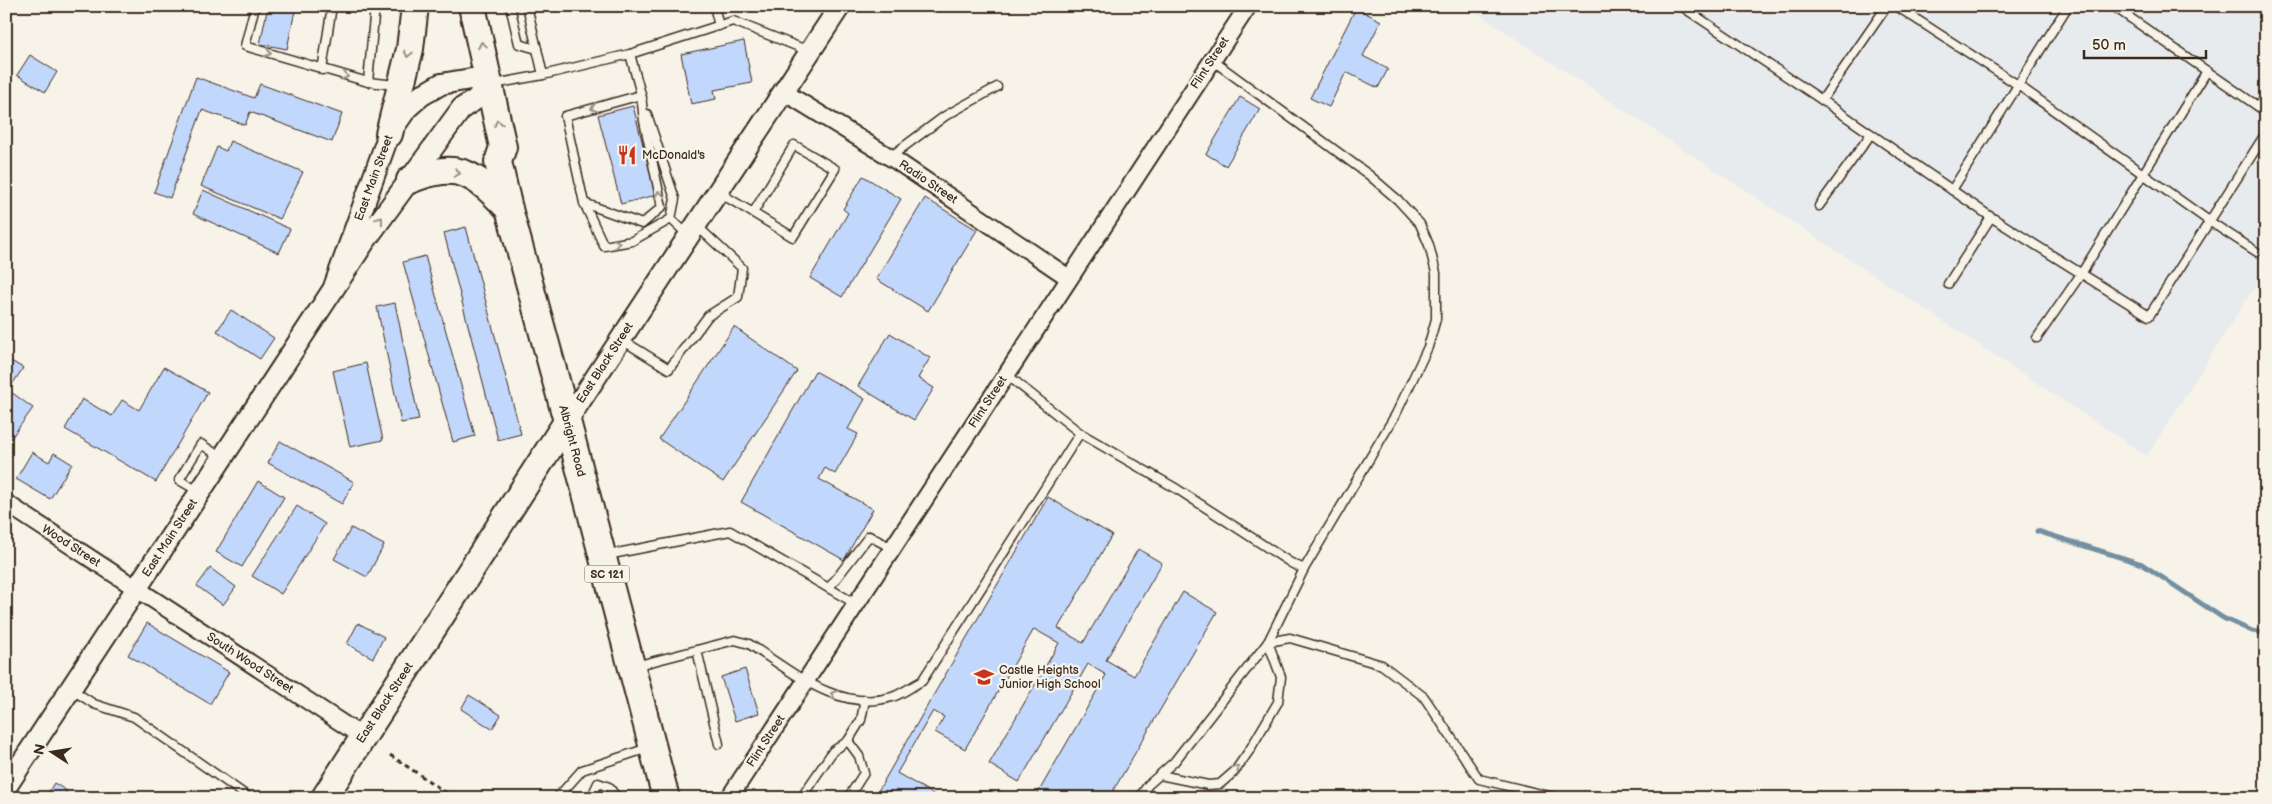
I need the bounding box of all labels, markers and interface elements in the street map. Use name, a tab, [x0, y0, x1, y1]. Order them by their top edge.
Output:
scale bar	[2084, 28, 2207, 60]
street label: Flint Street	[1188, 34, 1233, 92]
text: 50 m	[2092, 36, 2126, 55]
one-way arrow	[477, 41, 487, 50]
one-way arrow	[264, 48, 272, 58]
one-way arrow	[404, 50, 414, 59]
one-way arrow	[341, 70, 349, 80]
one-way arrow	[591, 102, 599, 112]
one-way arrow	[493, 119, 504, 128]
street label: East Main Street	[352, 133, 397, 223]
restaurant icon: McDonald's	[616, 144, 638, 166]
place label: McDonald's	[642, 148, 705, 163]
street label: Radio Street	[896, 157, 961, 207]
one-way arrow	[453, 167, 462, 177]
one-way arrow	[654, 189, 665, 198]
one-way arrow	[374, 216, 383, 226]
one-way arrow	[613, 239, 622, 249]
street label: East Black Street	[573, 319, 637, 406]
street label: Flint Street	[966, 373, 1011, 431]
street label: Albright Road	[555, 404, 589, 479]
street label: East Main Street	[139, 496, 201, 580]
street label: Wood Street	[39, 522, 103, 571]
road number: SC 121	[584, 566, 630, 582]
street label: South Wood Street	[204, 629, 296, 697]
street label: East Black Street	[353, 659, 417, 746]
place label: Castle Heights Junior High School	[999, 663, 1101, 692]
school or university icon: Castle Heights Junior High School	[973, 666, 995, 688]
one-way arrow	[830, 690, 839, 700]
street label: Flint Street	[744, 712, 789, 770]
north arrow	[28, 726, 78, 776]
text: N	[30, 742, 49, 756]
one-way arrow	[1231, 765, 1240, 774]

